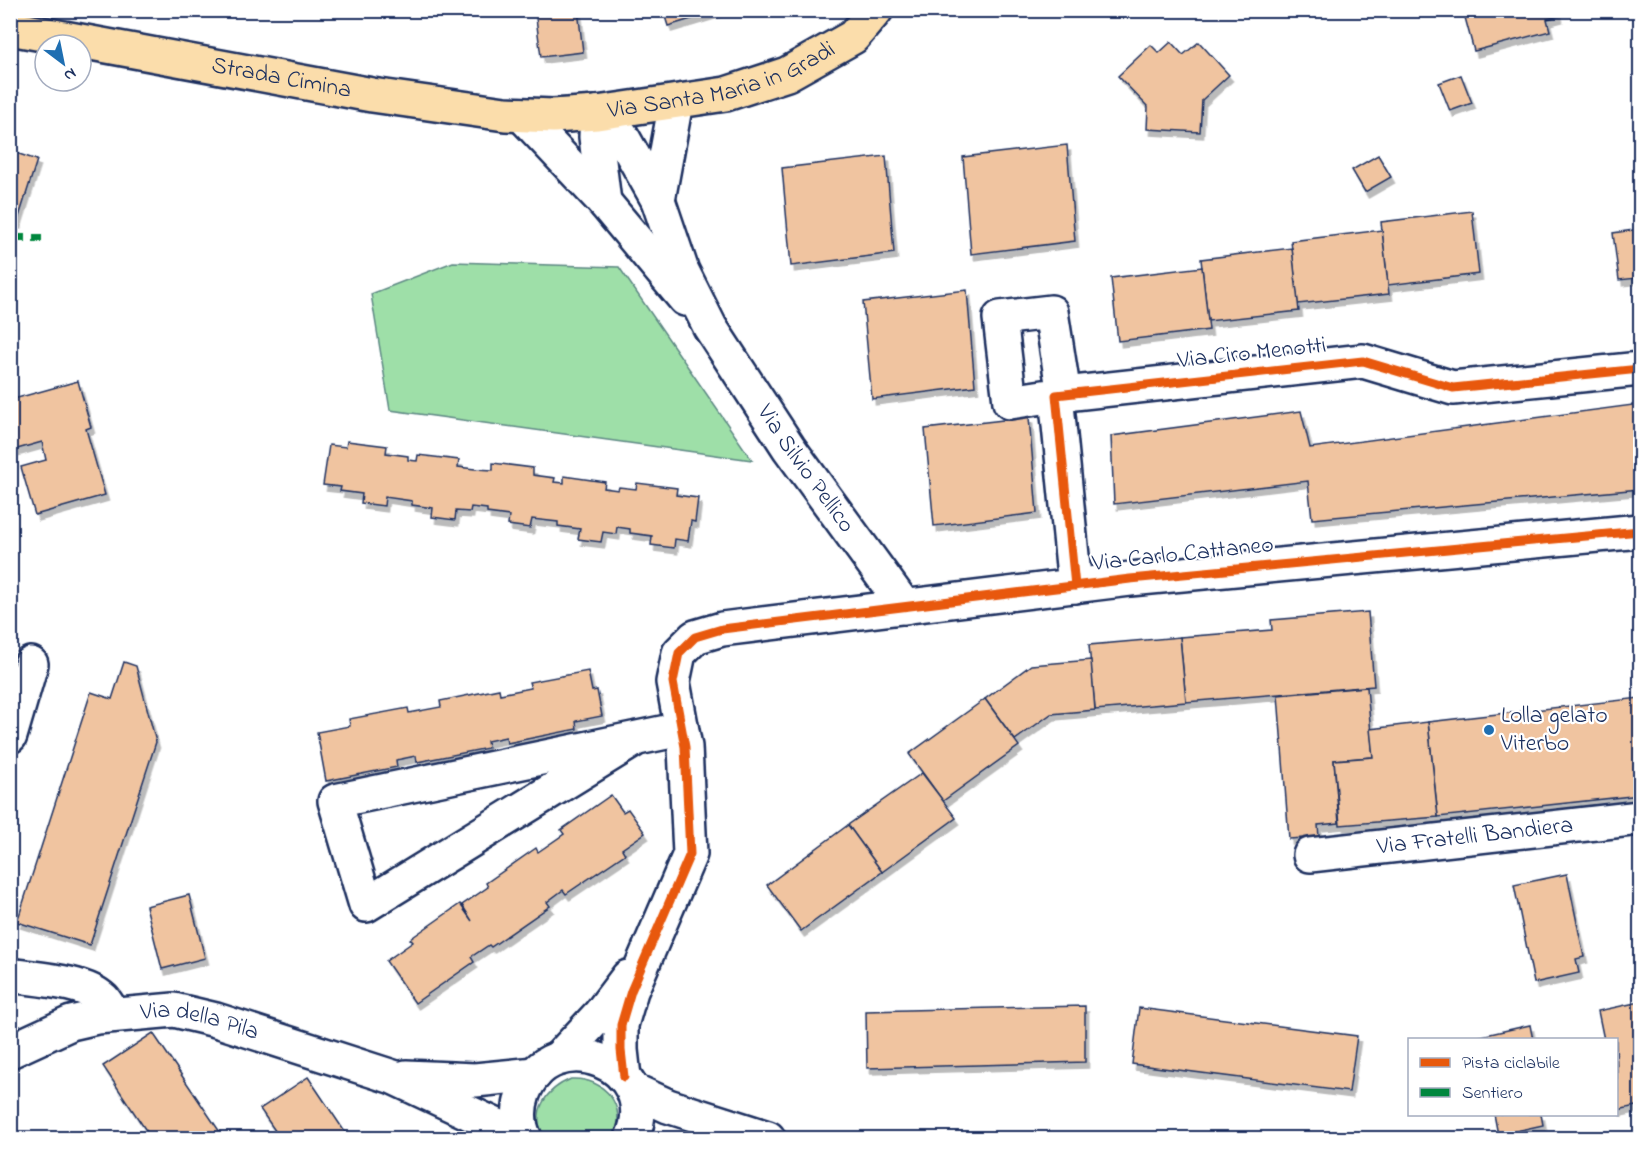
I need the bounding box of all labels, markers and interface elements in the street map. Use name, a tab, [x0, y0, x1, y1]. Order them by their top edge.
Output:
north arrow	[33, 33, 93, 93]
street label: Via Santa Maria in Gradi	[604, 33, 842, 129]
street label: Strada Cimina	[209, 48, 354, 108]
text: N	[59, 61, 81, 87]
street label: Via Ciro Menotti	[1175, 329, 1328, 379]
street label: Via Silvio Pellico	[747, 397, 863, 541]
street label: Via Carlo Cattaneo	[1090, 528, 1275, 582]
place label: Lolla gelato Viterbo	[1500, 699, 1608, 762]
marker: Lolla gelato Viterbo	[1482, 723, 1496, 737]
street label: Via Fratelli Bandiera	[1374, 808, 1575, 865]
street label: Via della Pila	[138, 992, 263, 1050]
legend	[1408, 1038, 1618, 1116]
text: Pista ciclabile	[1462, 1051, 1561, 1077]
text: Sentiero	[1462, 1081, 1523, 1107]

